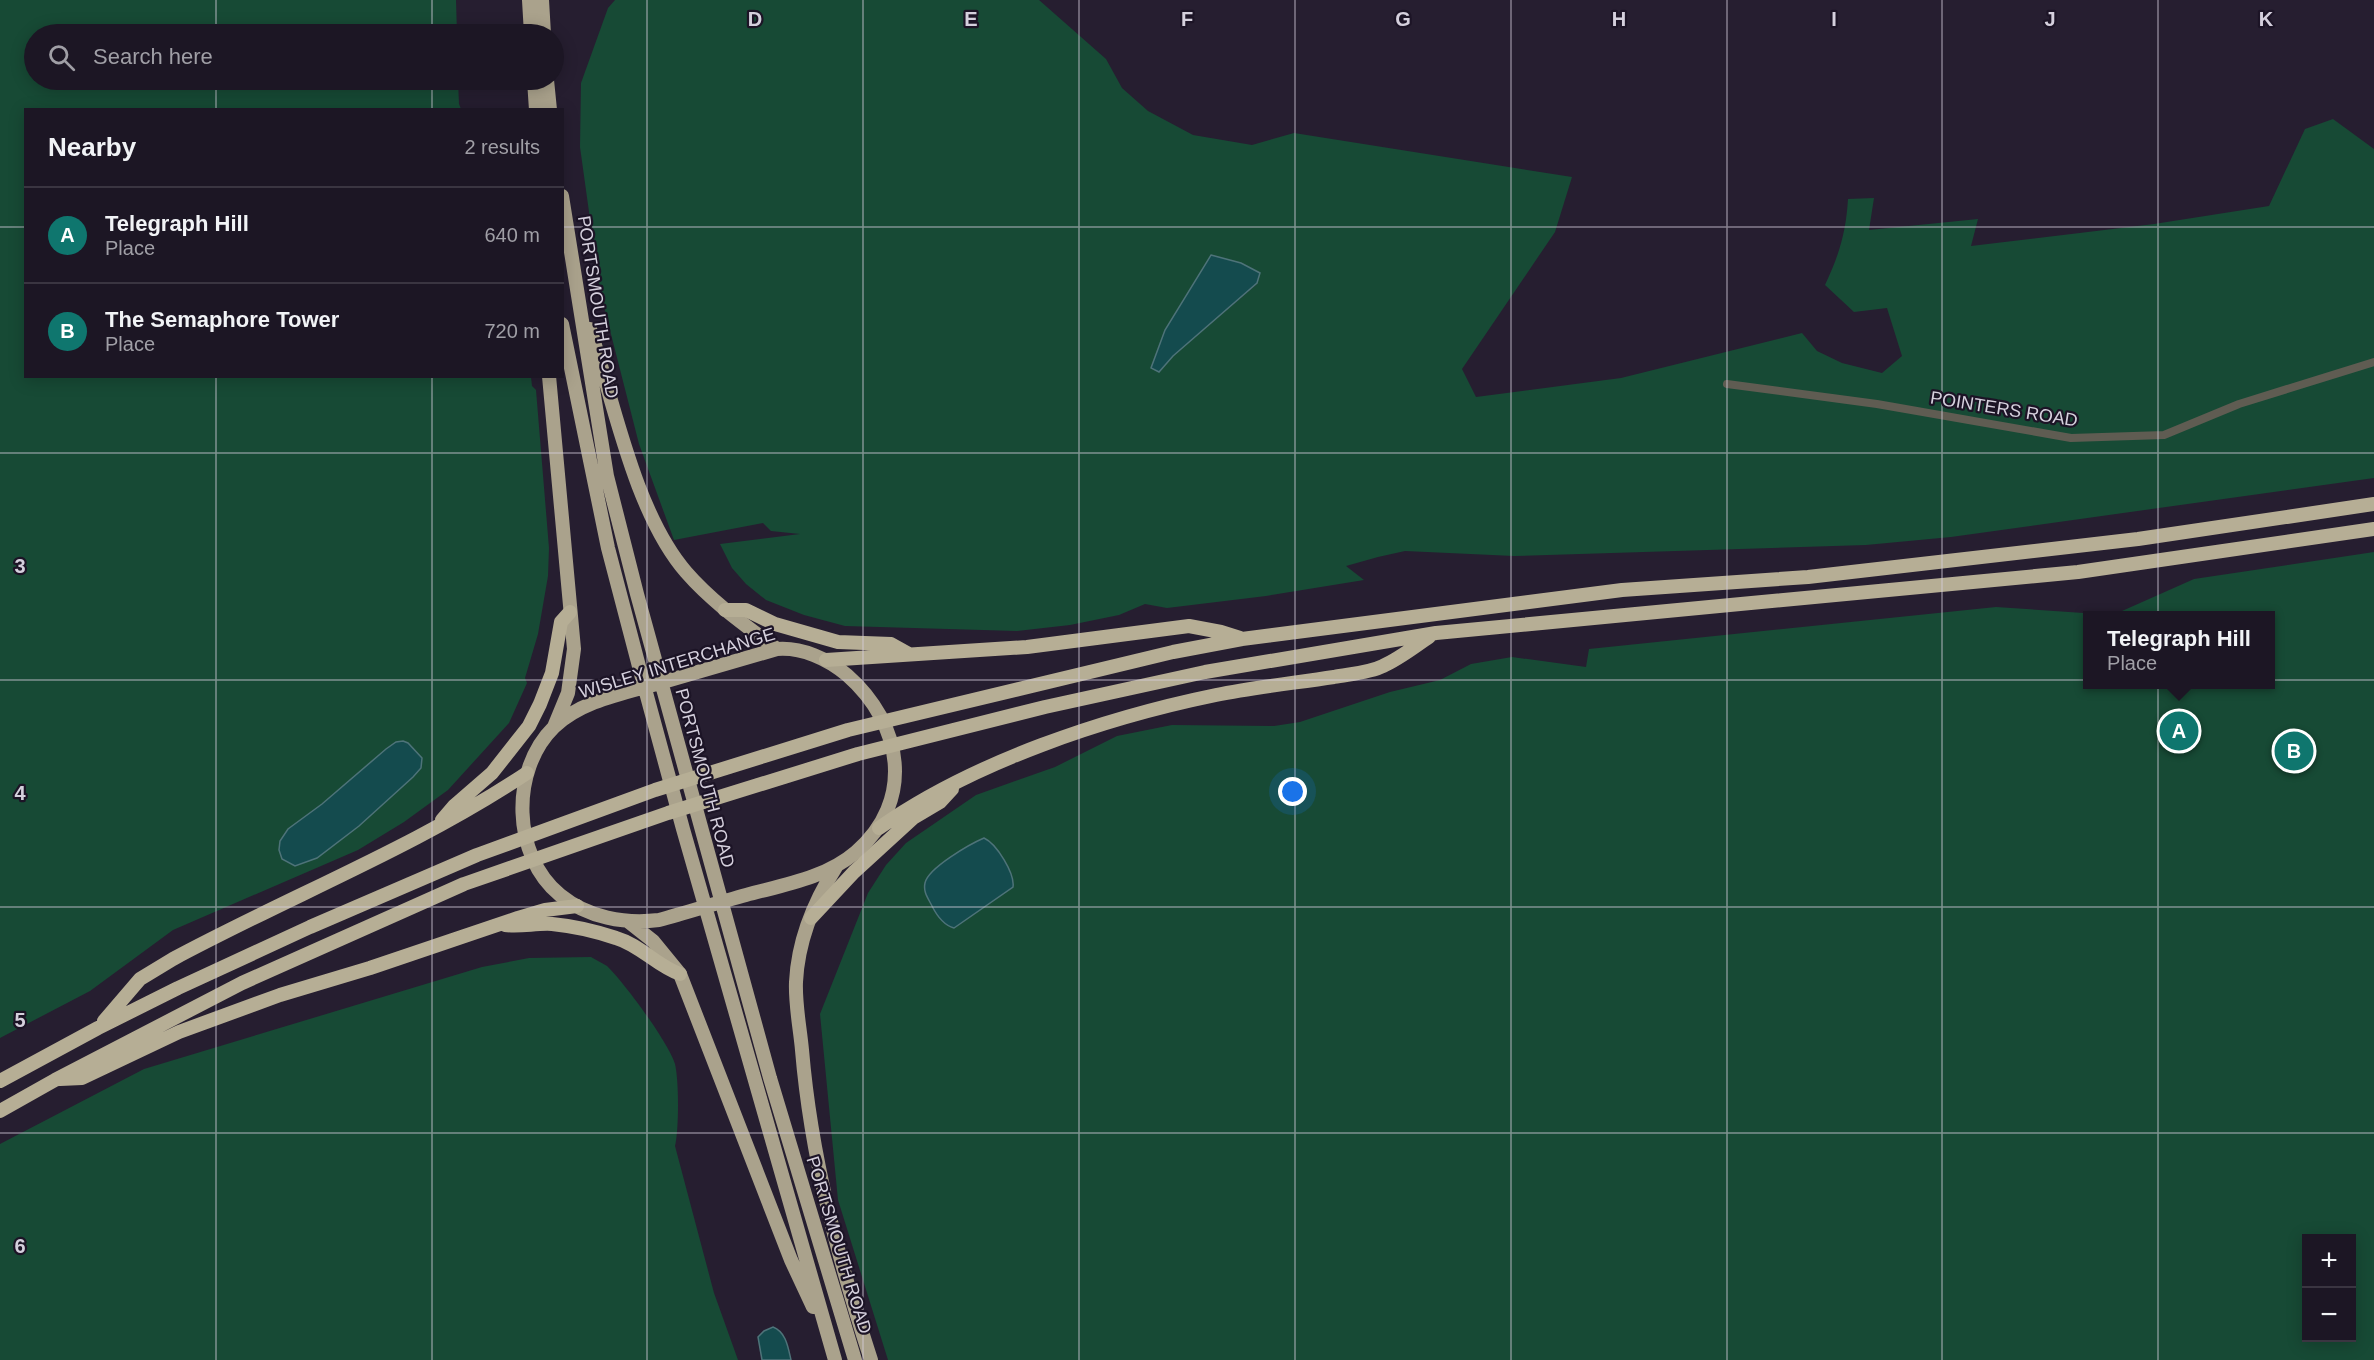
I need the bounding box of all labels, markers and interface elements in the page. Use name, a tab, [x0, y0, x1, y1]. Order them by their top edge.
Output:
text: D	[748, 8, 762, 30]
text: E	[964, 8, 978, 30]
text: F	[1181, 8, 1193, 30]
text: G	[1395, 8, 1411, 30]
text: H	[1612, 8, 1626, 30]
text: I	[1831, 8, 1837, 30]
text: J	[2044, 8, 2056, 30]
text: K	[2259, 8, 2274, 30]
search box	[24, 24, 564, 90]
icon: search	[45, 41, 78, 74]
text: Search here	[93, 44, 213, 69]
text: Nearby	[48, 132, 136, 162]
text: 2 results	[464, 136, 540, 158]
text: Telegraph Hill	[105, 211, 249, 236]
street label: PORTSMOUTH ROAD	[574, 214, 622, 400]
text: A	[60, 224, 75, 246]
text: 640 m	[484, 224, 540, 246]
text: Place	[105, 237, 155, 259]
text: The Semaphore Tower	[105, 307, 339, 332]
text: B	[60, 320, 75, 342]
text: 720 m	[484, 320, 540, 342]
text: Place	[105, 333, 155, 355]
street label: POINTERS ROAD	[1929, 387, 2079, 431]
text: 3	[14, 555, 26, 577]
popup	[2083, 611, 2275, 689]
street label: WISLEY INTERCHANGE	[577, 624, 777, 702]
text: Telegraph Hill	[2107, 626, 2251, 651]
text: Place	[2107, 652, 2157, 674]
street label: PORTSMOUTH ROAD	[671, 686, 739, 870]
pin: A	[2160, 708, 2198, 754]
pin: B	[2274, 728, 2314, 774]
your location	[1278, 777, 1307, 806]
text: 4	[14, 782, 26, 804]
text: 5	[14, 1009, 26, 1031]
street label: PORTSMOUTH ROAD	[802, 1154, 876, 1336]
map controls	[2302, 1234, 2356, 1342]
button: +	[2302, 1234, 2356, 1288]
text: 6	[14, 1235, 26, 1257]
button: −	[2302, 1288, 2356, 1342]

